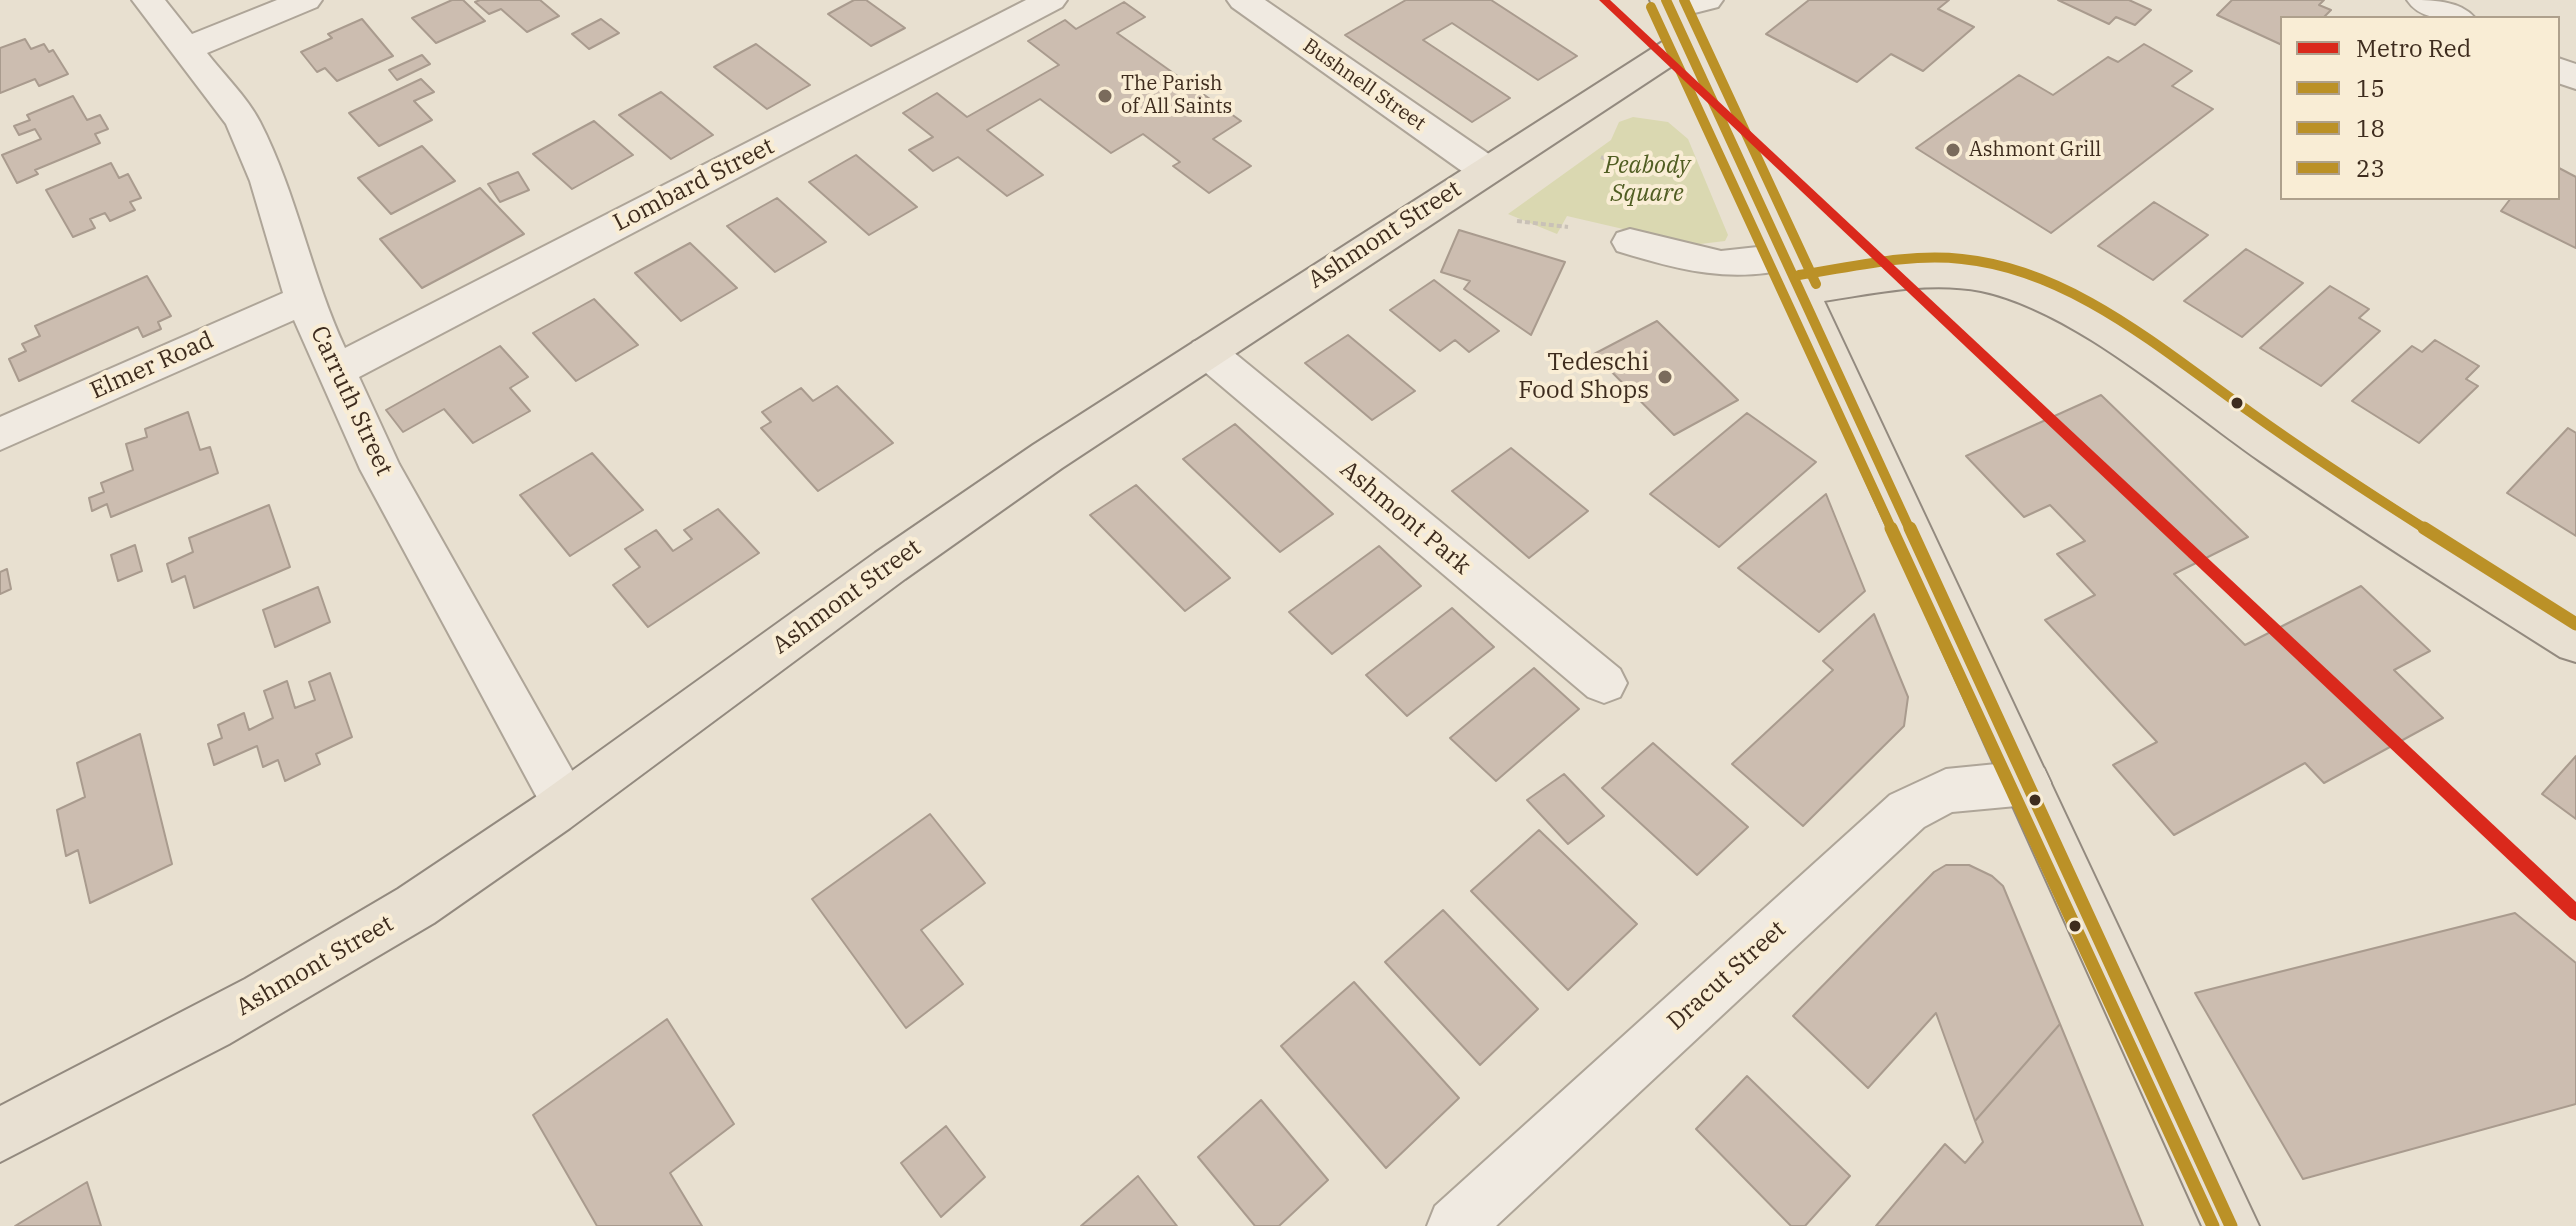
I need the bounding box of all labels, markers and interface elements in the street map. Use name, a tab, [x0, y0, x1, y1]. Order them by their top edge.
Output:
legend	[2280, 16, 2560, 200]
text: Metro Red	[2356, 32, 2471, 64]
street label: Bushnell Street	[1298, 34, 1430, 136]
place label: The Parish of All Saints	[1121, 72, 1232, 119]
text: 15	[2356, 72, 2385, 104]
marker: The Parish of All Saints	[1096, 87, 1114, 105]
text: 18	[2356, 112, 2385, 144]
street label: Lombard Street	[609, 132, 779, 238]
place label: Ashmont Grill	[1969, 138, 2101, 162]
marker: Ashmont Grill	[1944, 141, 1962, 159]
park label: Peabody Square	[1604, 152, 1690, 208]
text: 23	[2356, 152, 2385, 184]
street label: Ashmont Street	[1303, 175, 1467, 295]
street label: Carruth Street	[304, 322, 398, 480]
street label: Elmer Road	[86, 326, 218, 406]
place label: Tedeschi Food Shops	[1518, 349, 1649, 405]
marker: Tedeschi Food Shops	[1656, 368, 1674, 386]
unlabelled marker	[2229, 395, 2245, 411]
street label: Ashmont Park	[1334, 455, 1476, 581]
street label: Ashmont Street	[767, 534, 927, 660]
unlabelled marker	[2027, 792, 2043, 808]
street label: Ashmont Street	[231, 909, 399, 1023]
street label: Dracut Street	[1662, 915, 1792, 1037]
unlabelled marker	[2067, 918, 2083, 934]

